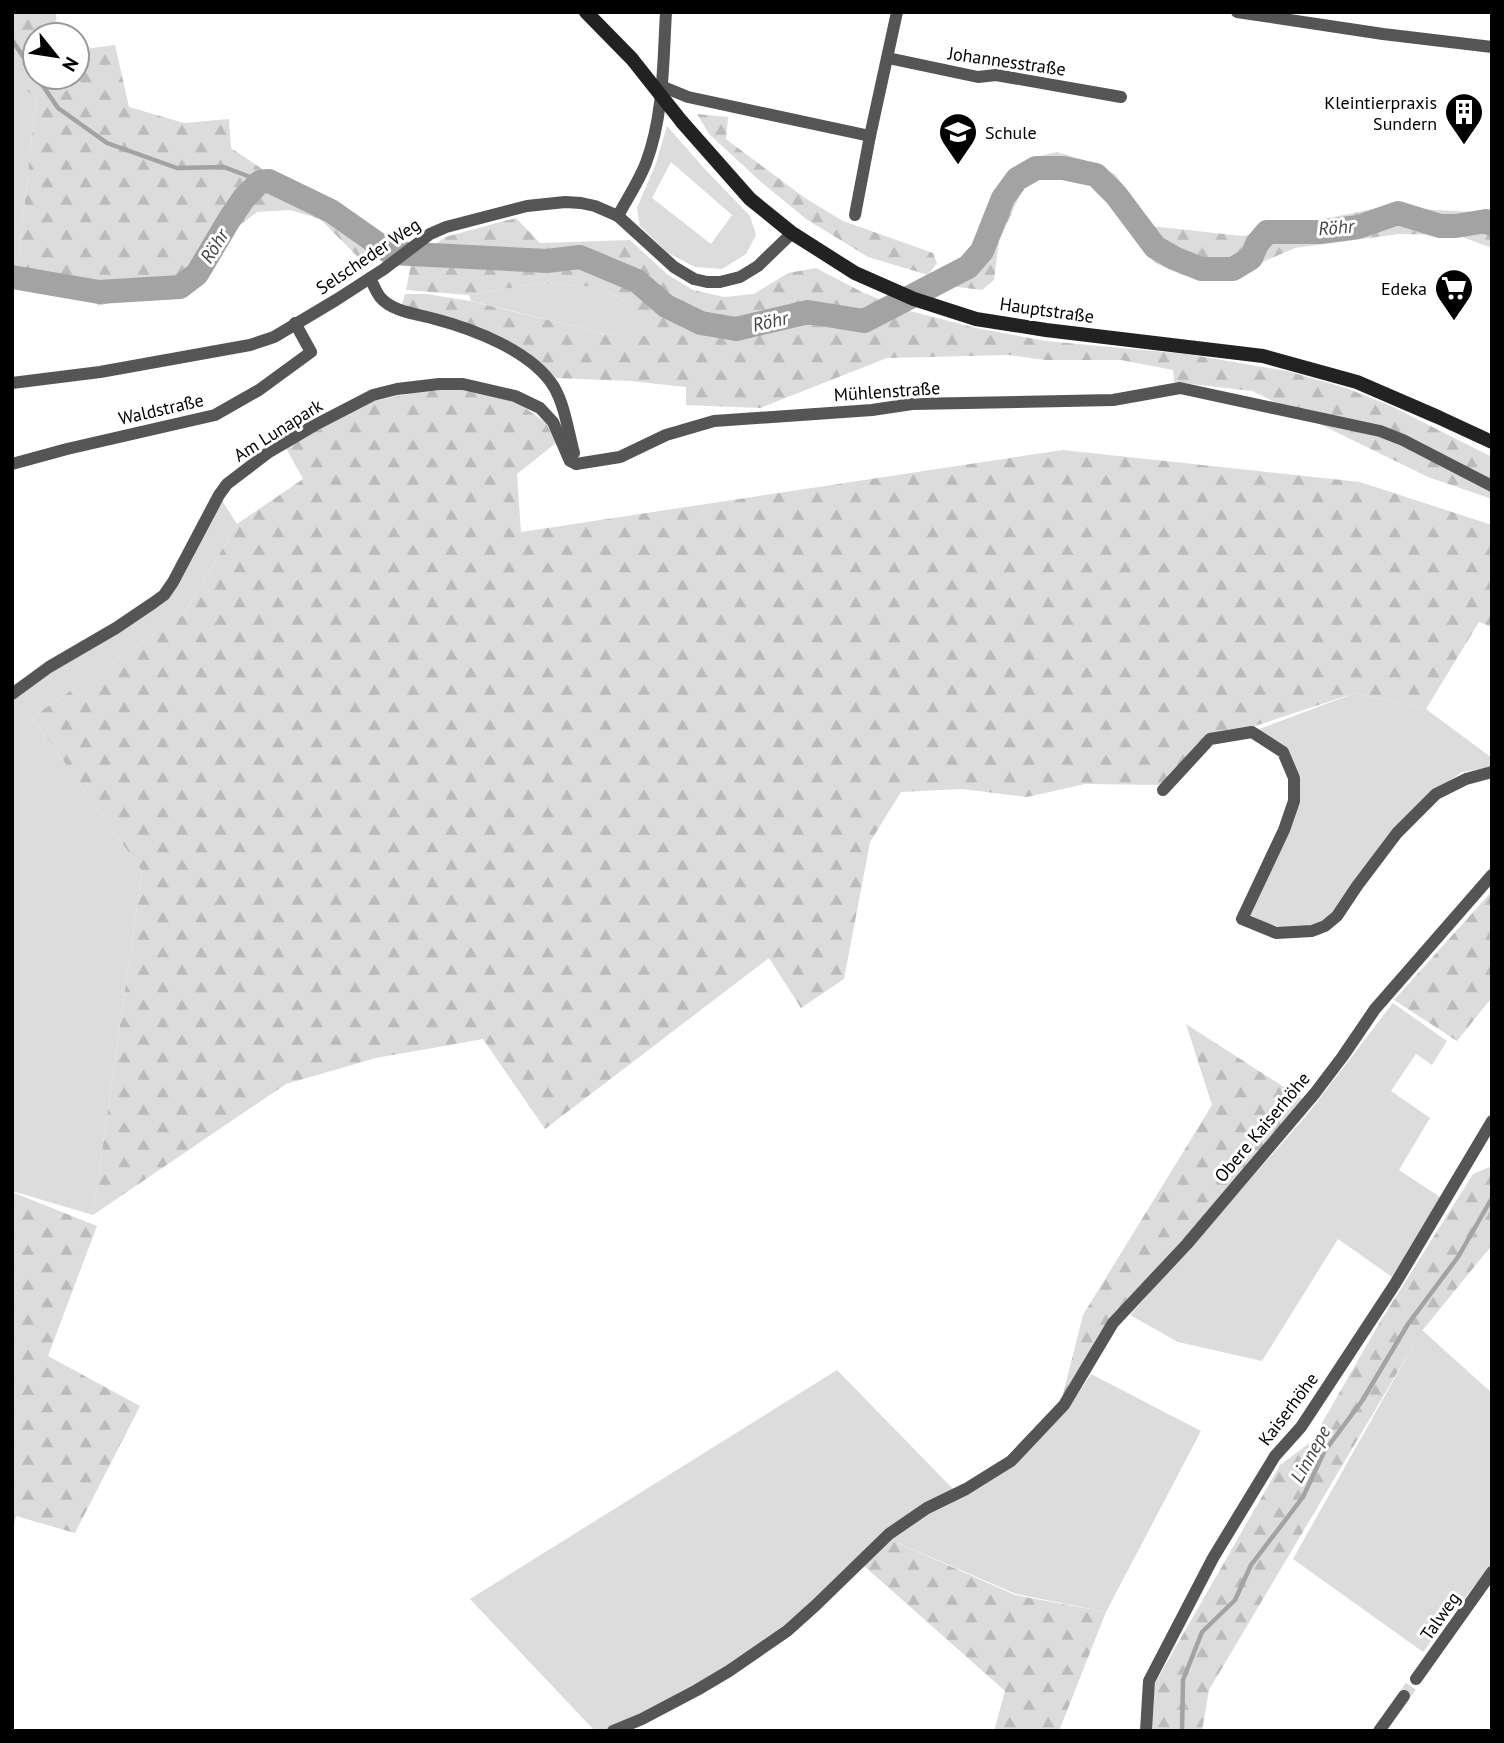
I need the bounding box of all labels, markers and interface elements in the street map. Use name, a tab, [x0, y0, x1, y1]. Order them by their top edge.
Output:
north arrow	[21, 21, 91, 91]
street label: Johannesstraße	[946, 41, 1067, 81]
text: N	[57, 53, 84, 76]
place label: Kleintierpraxis Sundern	[1324, 91, 1437, 135]
building icon: Kleintierpraxis Sundern	[1443, 91, 1485, 146]
school or university icon: Schule	[937, 111, 979, 166]
place label: Schule	[985, 121, 1037, 144]
street label: Selscheder Weg	[311, 213, 425, 299]
water label: Röhr	[1317, 213, 1357, 241]
water label: Röhr	[194, 223, 235, 267]
supermarket icon: Edeka	[1433, 267, 1475, 322]
place label: Edeka	[1381, 277, 1427, 300]
street label: Hauptstraße	[998, 292, 1096, 328]
water label: Röhr	[750, 305, 792, 337]
street label: Mühlenstraße	[833, 376, 941, 406]
street label: Waldstraße	[116, 388, 206, 430]
street label: Am Lunapark	[229, 393, 327, 466]
street label: Obere Kaiserhöhe	[1209, 1067, 1315, 1187]
street label: Kaiserhöhe	[1253, 1368, 1323, 1450]
water label: Linnepe	[1285, 1421, 1335, 1487]
street label: Talweg	[1415, 1587, 1465, 1645]

